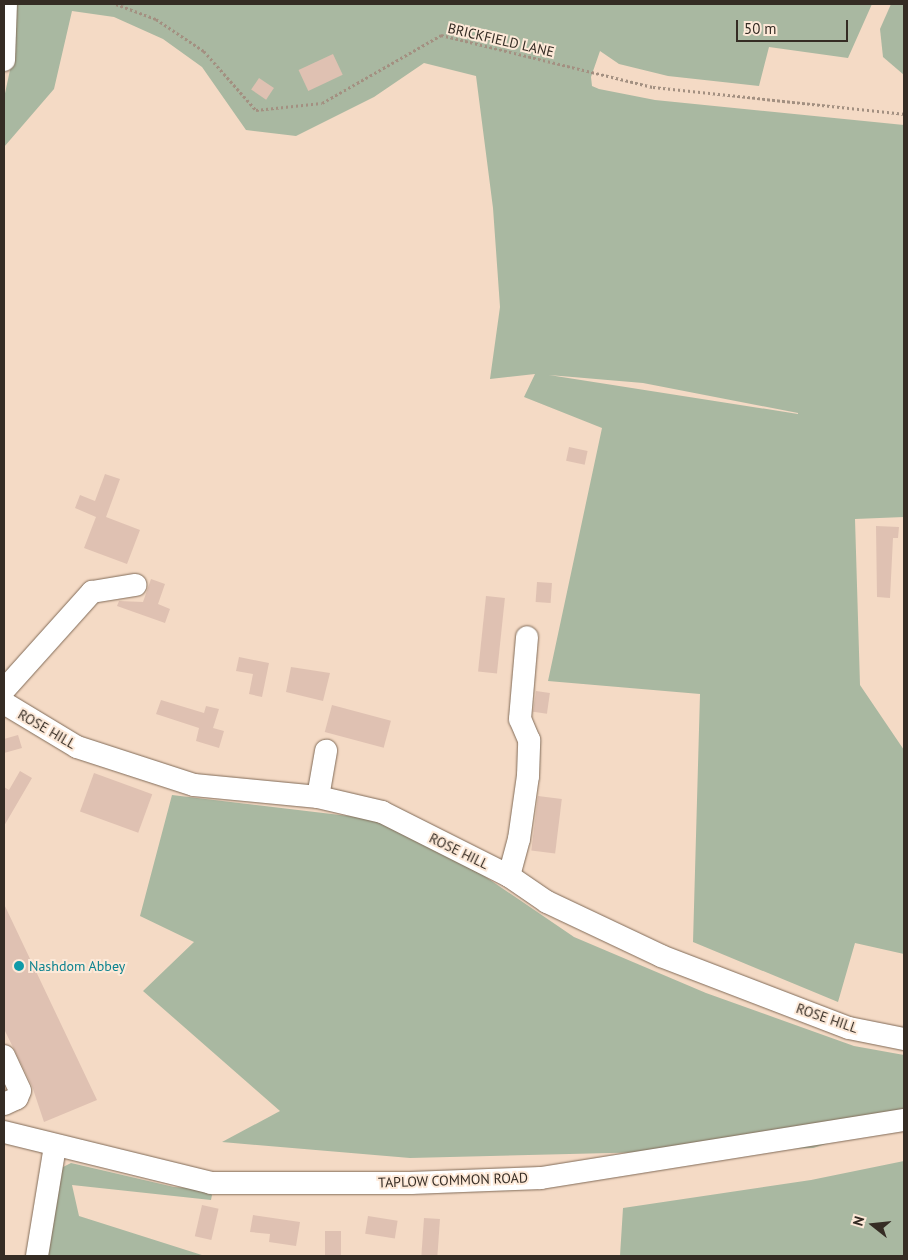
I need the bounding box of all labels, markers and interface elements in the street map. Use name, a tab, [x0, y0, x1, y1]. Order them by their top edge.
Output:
scale bar	[738, 10, 850, 42]
text: 50 m	[744, 19, 777, 38]
street label: BRICKFIELD LANE	[446, 20, 556, 60]
street label: ROSE HILL	[15, 706, 79, 752]
street label: ROSE HILL	[427, 829, 491, 873]
place label: Nashdom Abbey	[29, 958, 126, 974]
marker: Nashdom Abbey	[13, 960, 25, 972]
street label: ROSE HILL	[794, 1000, 860, 1036]
street label: TAPLOW COMMON ROAD	[378, 1169, 528, 1191]
north arrow	[848, 1200, 898, 1250]
text: N	[849, 1214, 868, 1228]

